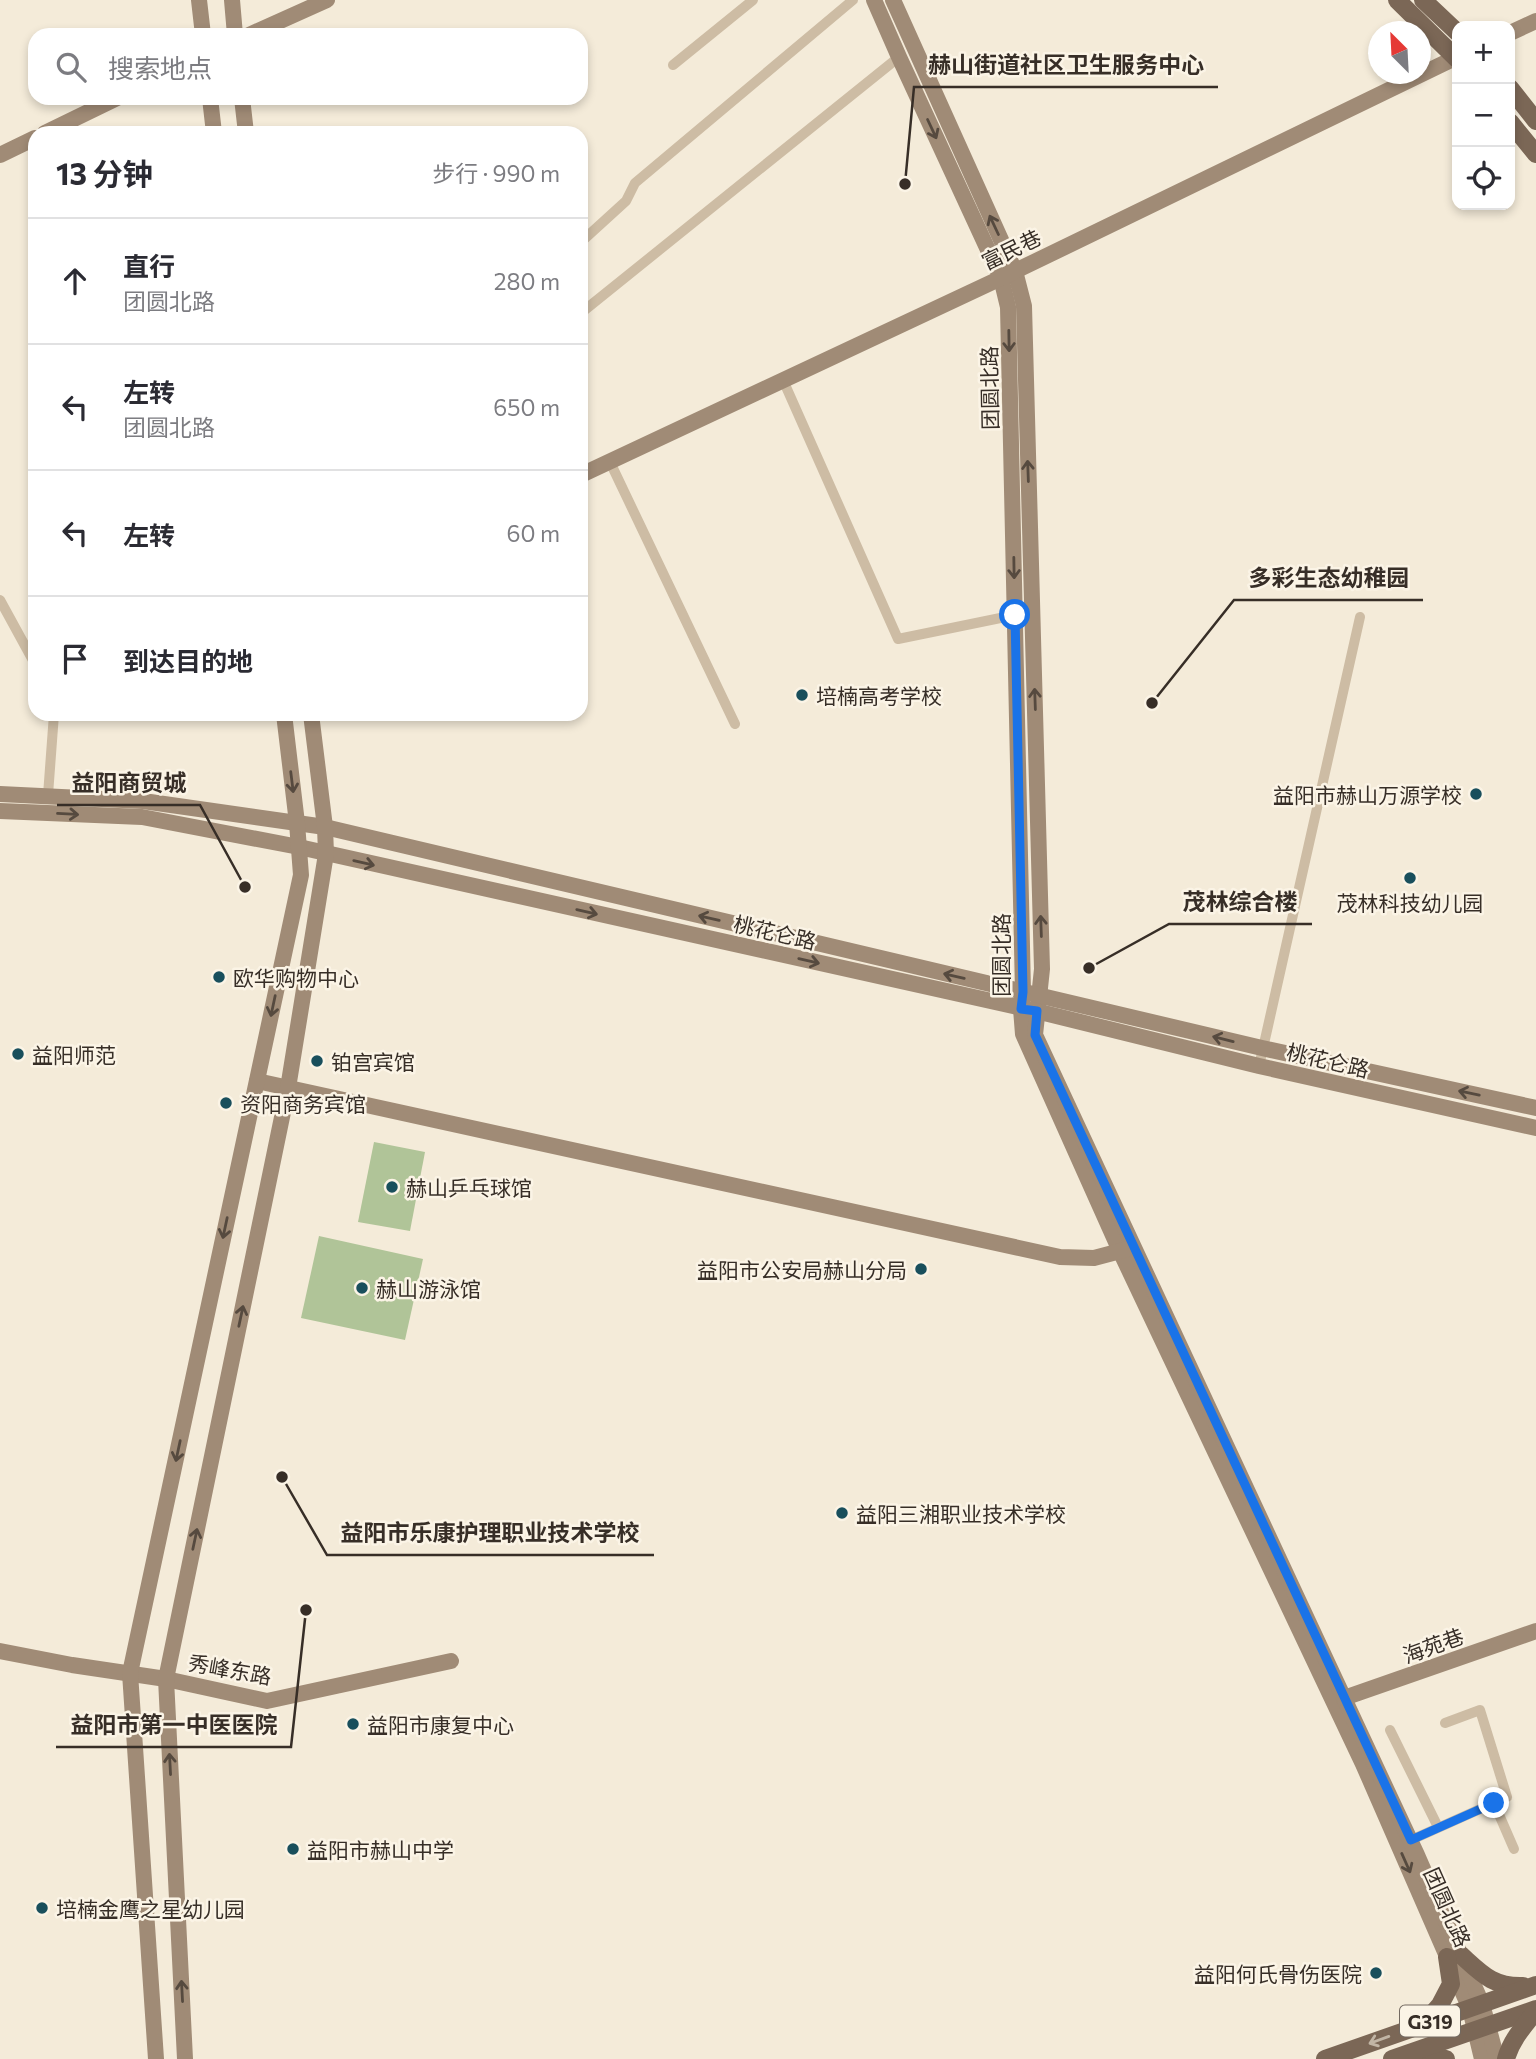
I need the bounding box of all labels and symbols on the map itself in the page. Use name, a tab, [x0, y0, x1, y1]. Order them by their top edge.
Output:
north arrow	[1368, 21, 1431, 84]
callout: 赫山街道社区卫生服务中心	[914, 43, 1218, 87]
text: 赫山街道社区卫生服务中心	[928, 50, 1204, 78]
one-way arrow	[926, 118, 939, 139]
one-way arrow	[987, 215, 1000, 236]
street label: 富民巷	[977, 224, 1045, 274]
one-way arrow	[1002, 329, 1015, 352]
street label: 团圆北路	[976, 346, 1002, 430]
one-way arrow	[1022, 460, 1035, 483]
callout: 多彩生态幼稚园	[1234, 556, 1423, 600]
one-way arrow	[1007, 557, 1021, 580]
text: 多彩生态幼稚园	[1249, 563, 1410, 591]
route start	[999, 599, 1030, 630]
place label: 培楠高考学校	[816, 683, 942, 708]
marker: 培楠高考学校	[794, 687, 810, 703]
one-way arrow	[1028, 687, 1041, 710]
callout: 益阳商贸城	[57, 761, 200, 805]
text: 益阳商贸城	[72, 768, 187, 796]
one-way arrow	[286, 770, 299, 793]
place label: 益阳市赫山万源学校	[1273, 782, 1462, 807]
marker: 益阳市赫山万源学校	[1468, 786, 1484, 802]
one-way arrow	[56, 807, 79, 820]
one-way arrow	[353, 857, 375, 870]
marker: 茂林科技幼儿园	[1402, 870, 1418, 886]
callout: 茂林综合楼	[1169, 880, 1312, 924]
text: 茂林综合楼	[1183, 887, 1298, 915]
place label: 茂林科技幼儿园	[1337, 890, 1484, 915]
one-way arrow	[575, 906, 598, 919]
one-way arrow	[698, 910, 721, 924]
street label: 桃花仑路	[731, 910, 819, 954]
street label: 团圆北路	[988, 913, 1013, 997]
one-way arrow	[1034, 915, 1047, 938]
one-way arrow	[797, 955, 820, 969]
place label: 欧华购物中心	[233, 965, 359, 990]
one-way arrow	[943, 968, 966, 982]
marker: 欧华购物中心	[211, 969, 227, 985]
one-way arrow	[265, 994, 279, 1017]
one-way arrow	[1212, 1032, 1235, 1045]
street label: 桃花仑路	[1284, 1038, 1372, 1082]
place label: 益阳师范	[32, 1042, 116, 1067]
marker: 益阳师范	[10, 1046, 26, 1062]
place label: 铂宫宾馆	[331, 1049, 415, 1074]
marker: 铂宫宾馆	[309, 1053, 325, 1069]
one-way arrow	[1458, 1086, 1481, 1100]
place label: 资阳商务宾馆	[240, 1091, 366, 1116]
marker: 资阳商务宾馆	[218, 1095, 234, 1111]
place label: 赫山乒乓球馆	[406, 1175, 532, 1200]
marker: 赫山乒乓球馆	[384, 1179, 400, 1195]
one-way arrow	[218, 1216, 232, 1239]
place label: 益阳市公安局赫山分局	[697, 1257, 907, 1282]
marker: 益阳市公安局赫山分局	[913, 1261, 929, 1277]
place label: 赫山游泳馆	[376, 1276, 481, 1301]
marker: 赫山游泳馆	[354, 1280, 370, 1296]
one-way arrow	[234, 1305, 248, 1328]
one-way arrow	[170, 1439, 184, 1462]
place label: 益阳三湘职业技术学校	[856, 1501, 1066, 1526]
marker: 益阳三湘职业技术学校	[834, 1505, 850, 1521]
callout: 益阳市乐康护理职业技术学校	[327, 1511, 654, 1555]
text: 益阳市乐康护理职业技术学校	[341, 1518, 640, 1546]
one-way arrow	[188, 1528, 202, 1551]
street label: 海苑巷	[1399, 1622, 1467, 1668]
street label: 秀峰东路	[186, 1649, 274, 1689]
callout: 益阳市第一中医医院	[56, 1703, 291, 1747]
text: 益阳市第一中医医院	[71, 1710, 278, 1738]
place label: 益阳市康复中心	[367, 1712, 514, 1737]
marker: 益阳市康复中心	[345, 1716, 361, 1732]
one-way arrow	[164, 1752, 177, 1775]
route end	[1478, 1787, 1509, 1818]
place label: 益阳市赫山中学	[307, 1837, 454, 1862]
marker: 益阳市赫山中学	[285, 1841, 301, 1857]
one-way arrow	[1400, 1852, 1413, 1873]
street label: 团圆北路	[1419, 1864, 1477, 1950]
place label: 培楠金鹰之星幼儿园	[56, 1896, 245, 1921]
marker: 培楠金鹰之星幼儿园	[34, 1900, 50, 1916]
place label: 益阳何氏骨伤医院	[1194, 1961, 1362, 1986]
marker: 益阳何氏骨伤医院	[1368, 1965, 1384, 1981]
one-way arrow	[175, 1980, 188, 2003]
road number: G319	[1400, 2006, 1460, 2036]
one-way arrow	[1368, 2034, 1390, 2047]

